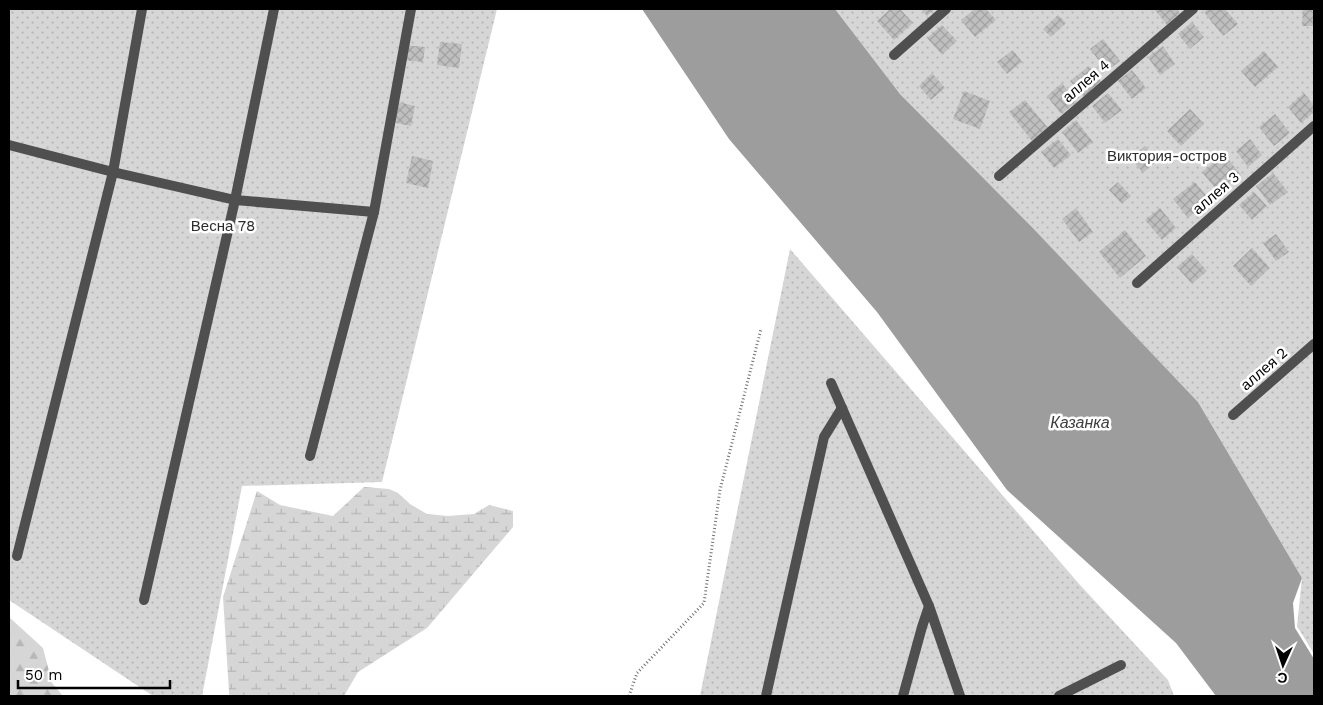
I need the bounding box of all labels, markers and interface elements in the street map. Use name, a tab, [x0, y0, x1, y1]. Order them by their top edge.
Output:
street label: аллея 4	[1059, 56, 1113, 106]
park label: Виктория-остров	[1107, 147, 1227, 165]
street label: аллея 3	[1189, 168, 1243, 218]
park label: Весна 78	[191, 217, 255, 235]
street label: аллея 2	[1237, 344, 1291, 394]
water label: Казанка	[1050, 413, 1110, 432]
north arrow	[1258, 640, 1308, 690]
scale bar	[18, 658, 170, 690]
text: 50 m	[25, 666, 62, 684]
text: С	[1277, 670, 1288, 686]

